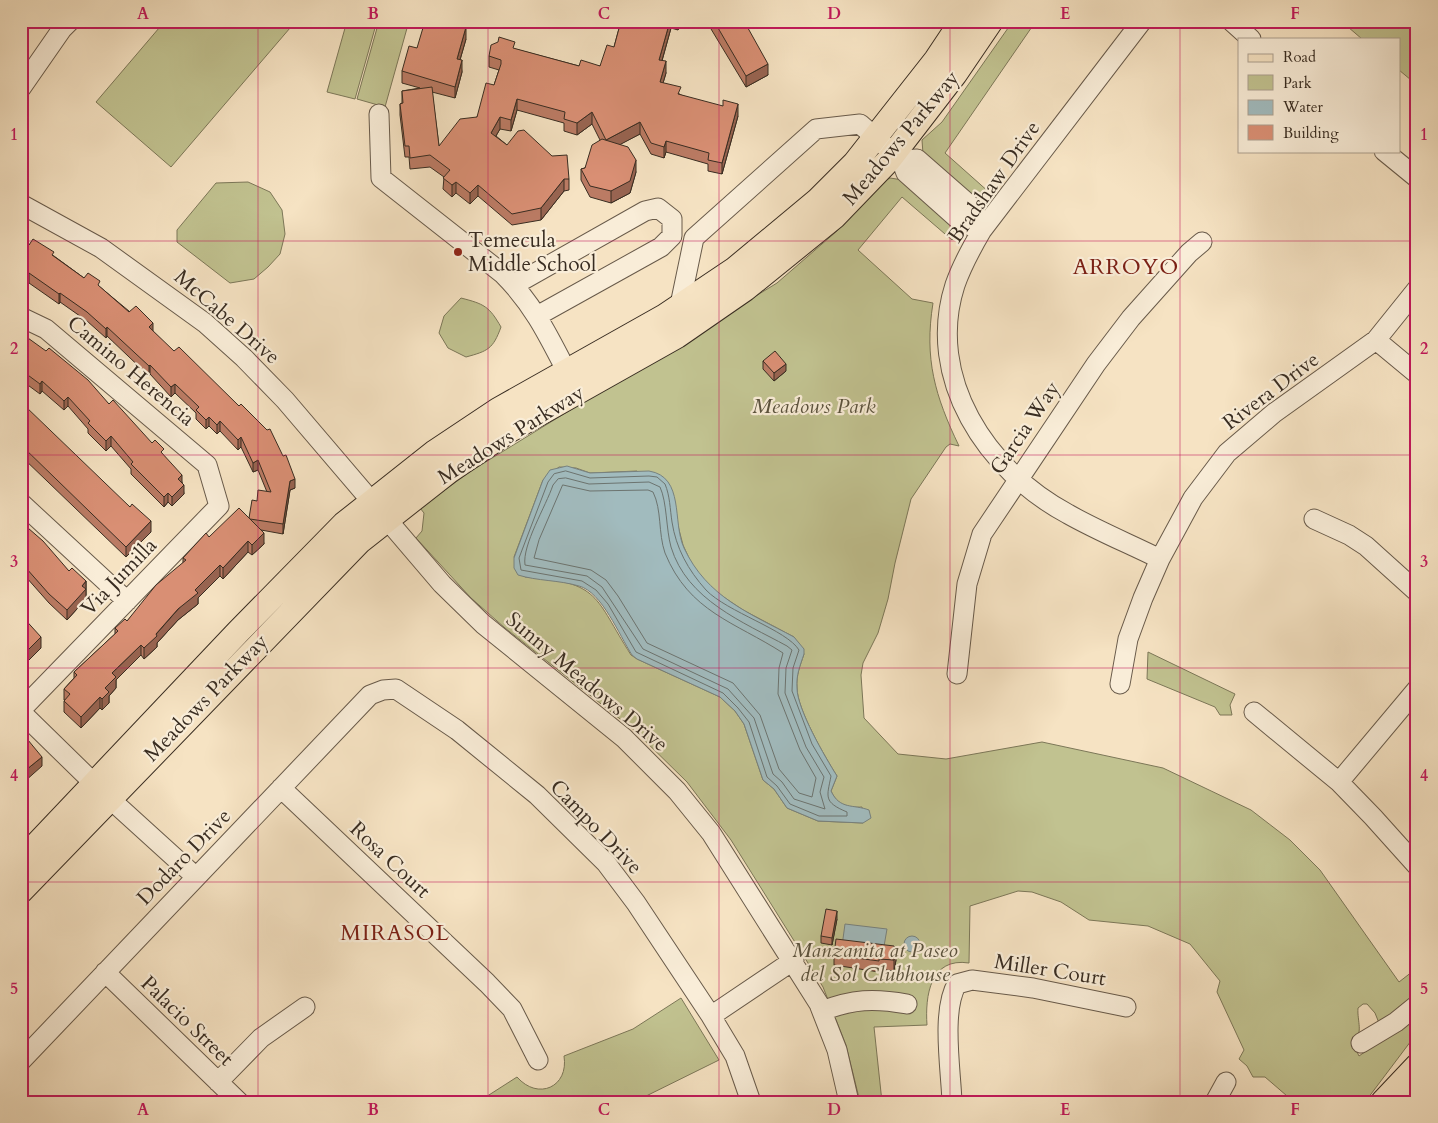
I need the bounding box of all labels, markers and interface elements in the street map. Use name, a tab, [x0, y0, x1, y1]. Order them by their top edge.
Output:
text: A	[137, 3, 149, 25]
text: B	[367, 3, 379, 25]
text: C	[598, 3, 610, 25]
text: D	[827, 3, 841, 25]
text: E	[1060, 3, 1070, 25]
text: F	[1290, 3, 1300, 25]
legend	[1238, 38, 1400, 152]
text: Road	[1283, 47, 1316, 67]
street label: Meadows Parkway	[836, 64, 966, 212]
text: Park	[1283, 73, 1312, 93]
text: Water	[1282, 97, 1324, 117]
street label: Bradshaw Drive	[941, 115, 1047, 249]
text: Building	[1283, 123, 1339, 143]
text: 1	[10, 124, 18, 146]
text: 1	[1420, 124, 1428, 146]
place label: Temecula Middle School	[468, 226, 596, 279]
marker: Temecula Middle School	[452, 246, 464, 258]
district label: ARROYO	[1073, 252, 1179, 282]
street label: McCabe Drive	[168, 263, 286, 371]
street label: Camino Herencia	[61, 309, 201, 433]
text: 2	[10, 338, 18, 360]
text: 2	[1420, 338, 1428, 360]
street label: Rivera Drive	[1217, 345, 1325, 437]
street label: Garcia Way	[983, 376, 1067, 480]
street label: Meadows Parkway	[432, 378, 590, 492]
park label: Meadows Park	[752, 392, 876, 421]
street label: Via Jumilla	[74, 532, 164, 622]
text: 3	[10, 551, 18, 573]
text: 3	[1420, 551, 1428, 573]
street label: Sunny Meadows Drive	[500, 605, 674, 759]
street label: Meadows Parkway	[137, 628, 275, 768]
text: 4	[10, 765, 18, 787]
text: 4	[1420, 765, 1428, 787]
street label: Campo Drive	[543, 773, 649, 881]
street label: Dodaro Drive	[130, 802, 238, 912]
street label: Rosa Court	[343, 815, 437, 905]
district label: MIRASOL	[340, 918, 450, 948]
park label: Manzanita at Paseo del Sol Clubhouse	[792, 936, 958, 989]
street label: Miller Court	[992, 947, 1108, 993]
street label: Palacio Street	[134, 969, 240, 1073]
text: 5	[10, 978, 18, 1000]
text: 5	[1420, 978, 1428, 1000]
text: A	[137, 1099, 149, 1121]
text: B	[367, 1099, 379, 1121]
text: C	[598, 1099, 610, 1121]
text: D	[827, 1099, 841, 1121]
text: E	[1060, 1099, 1070, 1121]
text: F	[1290, 1099, 1300, 1121]

